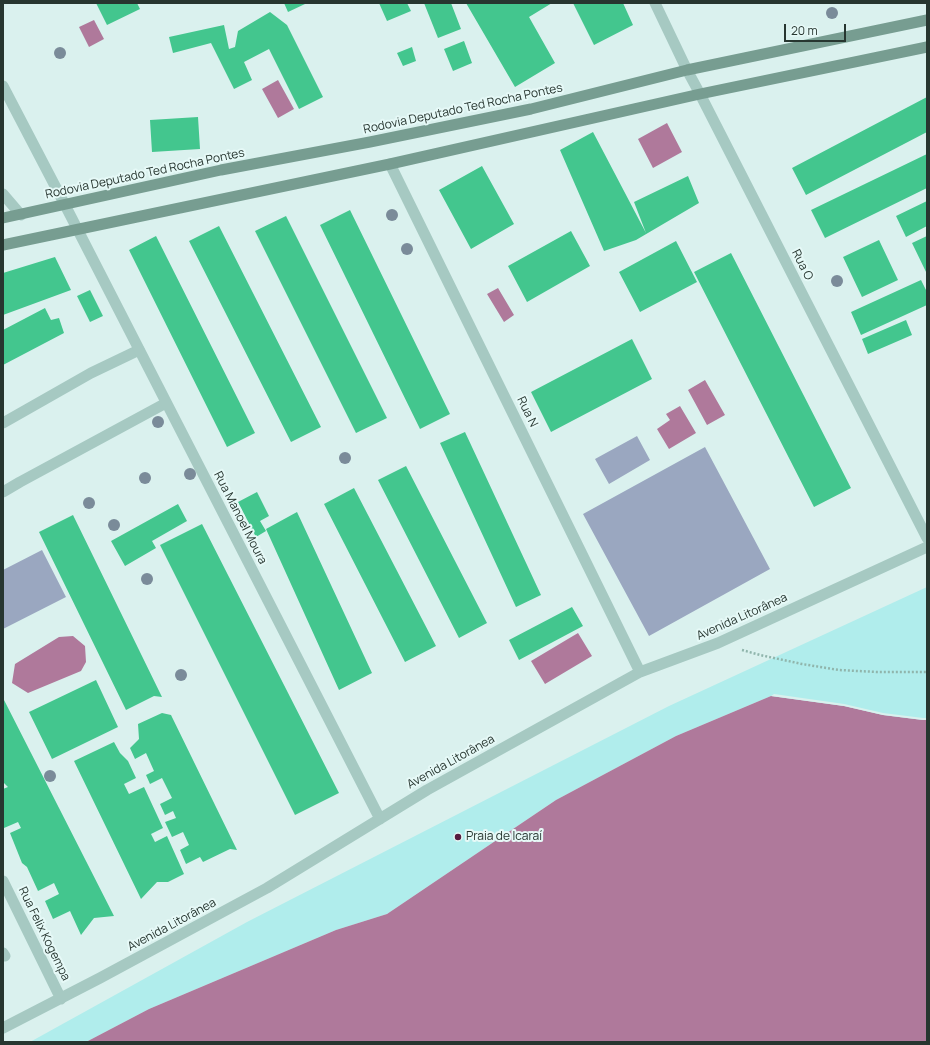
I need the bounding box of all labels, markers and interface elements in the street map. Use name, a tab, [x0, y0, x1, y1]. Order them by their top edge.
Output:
scale bar	[786, 16, 848, 42]
text: 20 m	[791, 22, 818, 39]
street label: Rodovia Deputado Ted Rocha Pontes	[362, 81, 564, 137]
street label: Rodovia Deputado Ted Rocha Pontes	[44, 146, 246, 202]
street label: Rua O	[788, 247, 816, 283]
street label: Rua N	[514, 394, 540, 430]
street label: Rua Manoel Moura	[210, 469, 270, 567]
street label: Avenida Litorânea	[694, 591, 790, 643]
street label: Avenida Litorânea	[405, 732, 497, 792]
place label: Praia de Icaraí	[466, 830, 542, 844]
marker: Praia de Icaraí	[453, 832, 463, 842]
street label: Rua Felix Kogempa	[15, 885, 73, 983]
street label: Avenida Litorânea	[125, 896, 219, 954]

